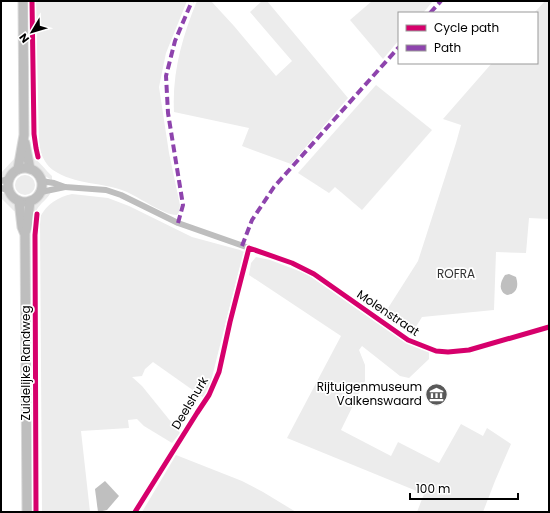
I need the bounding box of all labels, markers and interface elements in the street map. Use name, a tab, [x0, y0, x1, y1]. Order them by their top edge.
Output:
north arrow	[12, 12, 52, 52]
legend	[398, 12, 538, 64]
text: Cycle path	[434, 19, 499, 36]
text: N	[15, 30, 33, 46]
text: Path	[434, 39, 461, 56]
park label: ROFRA	[437, 265, 475, 282]
street label: Molenstraat	[354, 285, 423, 340]
street label: Zuidelijke Randweg	[17, 306, 34, 420]
street label: Deelshurk	[167, 373, 212, 432]
place label: Rijtuigenmuseum Valkenswaard	[317, 378, 422, 409]
museum icon: Rijtuigenmuseum Valkenswaard	[424, 381, 450, 407]
scale bar	[410, 475, 518, 501]
text: 100 m	[416, 480, 450, 497]

